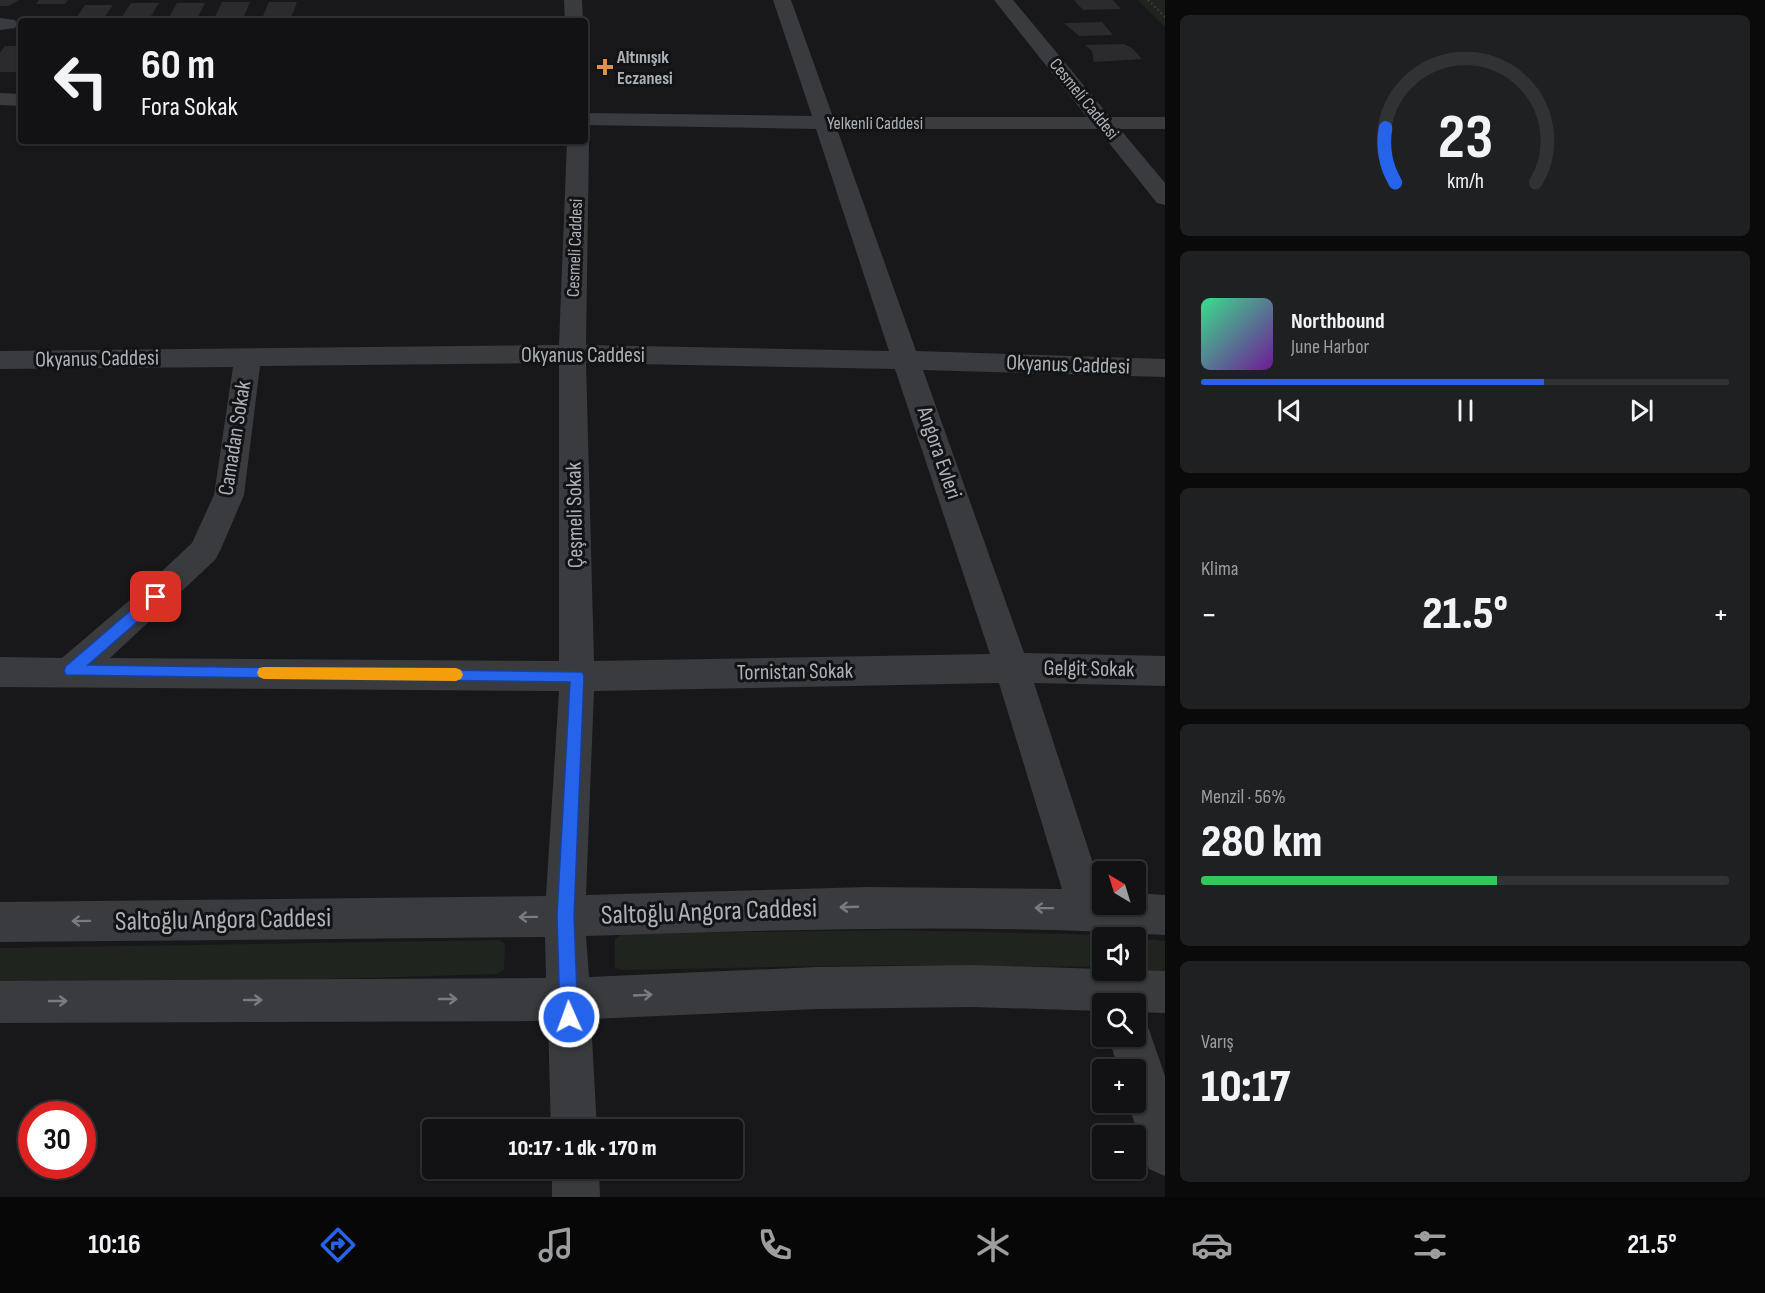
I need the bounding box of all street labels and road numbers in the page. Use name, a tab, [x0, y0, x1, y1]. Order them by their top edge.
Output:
street label: Cesmeli Caddesi	[1045, 54, 1123, 144]
street label: Yelkenli Caddesi	[827, 113, 923, 134]
street label: Cesmeli Caddesi	[563, 198, 587, 298]
street label: Okyanus Caddesi	[521, 342, 645, 369]
street label: Okyanus Caddesi	[35, 344, 159, 374]
street label: Okyanus Caddesi	[1006, 349, 1130, 381]
street label: Camadan Sokak	[213, 378, 257, 497]
street label: Angora Evleri	[910, 402, 967, 503]
street label: Çeşmeli Sokak	[561, 461, 589, 568]
street label: Gelgit Sokak	[1043, 655, 1135, 683]
street label: Tornistan Sokak	[737, 657, 854, 687]
street label: Saltoğlu Angora Caddesi	[600, 892, 818, 932]
street label: Saltoğlu Angora Caddesi	[115, 902, 331, 938]

